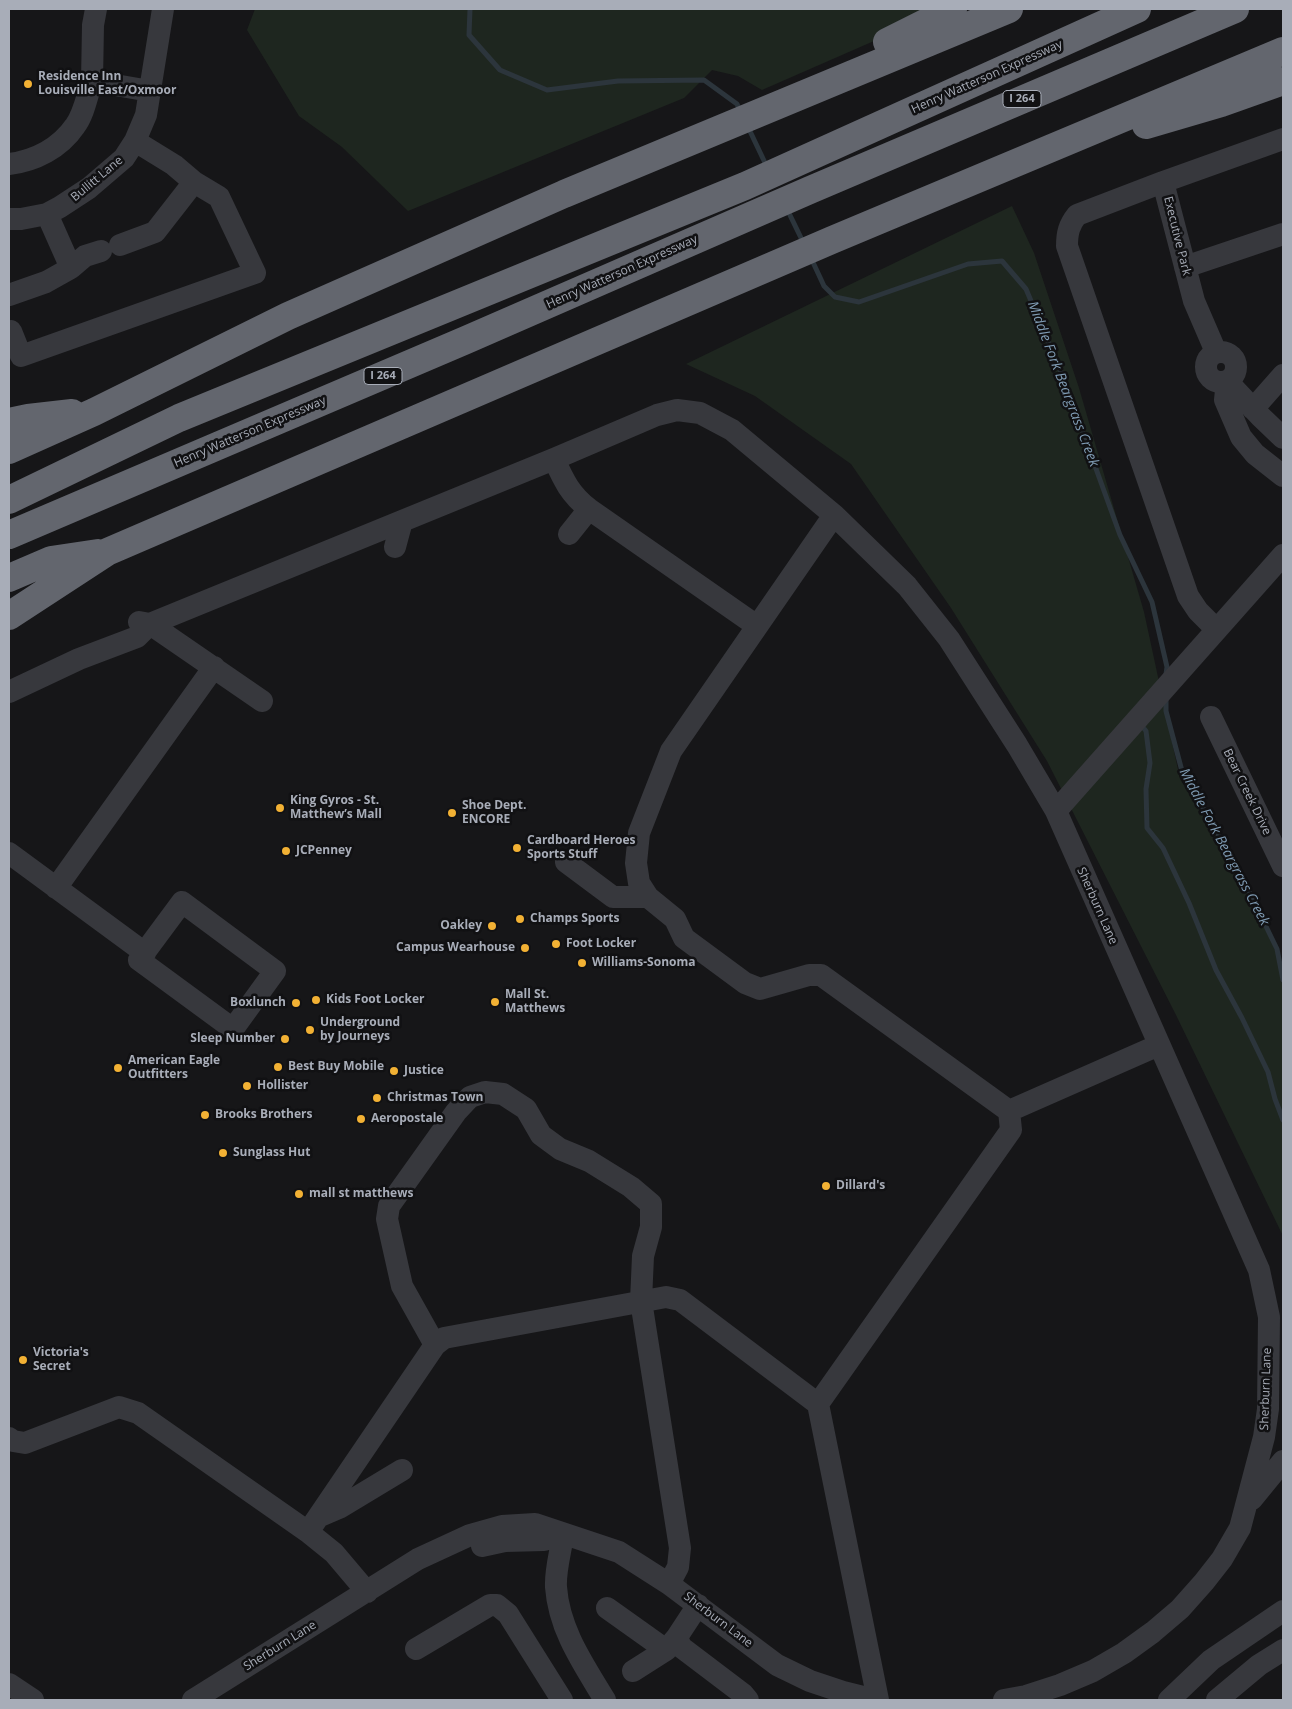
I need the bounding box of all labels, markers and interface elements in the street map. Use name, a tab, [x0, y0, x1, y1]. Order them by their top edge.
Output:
street label: Henry Watterson Expressway	[909, 37, 1065, 117]
place label: Residence Inn Louisville East/Oxmoor	[38, 70, 176, 98]
marker: Residence Inn Louisville East/Oxmoor	[22, 78, 34, 90]
road number: I 264	[1003, 90, 1041, 108]
street label: Bullitt Lane	[68, 153, 126, 205]
street label: Executive Park	[1160, 195, 1194, 277]
street label: Henry Watterson Expressway	[544, 232, 700, 312]
water label: Middle Fork Beargrass Creek	[1024, 299, 1102, 469]
road number: I 264	[364, 368, 402, 384]
street label: Henry Watterson Expressway	[172, 393, 328, 471]
street label: Bear Creek Drive	[1220, 747, 1274, 837]
water label: Middle Fork Beargrass Creek	[1175, 765, 1273, 929]
place label: King Gyros - St. Matthew’s Mall	[290, 794, 382, 822]
place label: Shoe Dept. ENCORE	[462, 799, 526, 827]
marker: King Gyros - St. Matthew’s Mall	[274, 802, 286, 814]
marker: Shoe Dept. ENCORE	[446, 807, 458, 819]
place label: Cardboard Heroes Sports Stuff	[527, 834, 636, 862]
marker: Cardboard Heroes Sports Stuff	[511, 842, 523, 854]
place label: JCPenney	[296, 844, 352, 858]
marker: JCPenney	[280, 845, 292, 857]
street label: Sherburn Lane	[1074, 865, 1120, 947]
place label: Champs Sports	[530, 912, 619, 926]
marker: Champs Sports	[514, 913, 526, 925]
place label: Oakley	[440, 919, 482, 933]
marker: Oakley	[486, 920, 498, 932]
place label: Foot Locker	[566, 937, 636, 951]
marker: Foot Locker	[550, 938, 562, 950]
place label: Campus Wearhouse	[396, 941, 515, 955]
marker: Campus Wearhouse	[519, 942, 531, 954]
place label: Williams-Sonoma	[592, 956, 695, 970]
marker: Williams-Sonoma	[576, 957, 588, 969]
place label: Mall St. Matthews	[505, 988, 565, 1016]
place label: Kids Foot Locker	[326, 993, 424, 1007]
marker: Kids Foot Locker	[310, 994, 322, 1006]
place label: Boxlunch	[230, 996, 286, 1010]
marker: Mall St. Matthews	[489, 996, 501, 1008]
marker: Boxlunch	[290, 997, 302, 1009]
place label: Underground by Journeys	[320, 1016, 400, 1044]
marker: Underground by Journeys	[304, 1024, 316, 1036]
place label: Sleep Number	[190, 1032, 275, 1046]
marker: Sleep Number	[279, 1033, 291, 1045]
place label: American Eagle Outfitters	[128, 1054, 220, 1082]
place label: Best Buy Mobile	[288, 1060, 384, 1074]
marker: Best Buy Mobile	[272, 1061, 284, 1073]
marker: American Eagle Outfitters	[112, 1062, 124, 1074]
place label: Justice	[404, 1064, 444, 1078]
marker: Justice	[388, 1065, 400, 1077]
place label: Hollister	[257, 1079, 308, 1093]
marker: Hollister	[241, 1080, 253, 1092]
place label: Christmas Town	[387, 1091, 483, 1105]
marker: Christmas Town	[371, 1092, 383, 1104]
place label: Brooks Brothers	[215, 1108, 312, 1122]
marker: Brooks Brothers	[199, 1109, 211, 1121]
place label: Aeropostale	[371, 1112, 443, 1126]
marker: Aeropostale	[355, 1113, 367, 1125]
place label: Sunglass Hut	[233, 1146, 310, 1160]
marker: Sunglass Hut	[217, 1147, 229, 1159]
place label: Dillard's	[836, 1179, 885, 1193]
marker: Dillard's	[820, 1180, 832, 1192]
place label: mall st matthews	[309, 1187, 413, 1201]
marker: mall st matthews	[293, 1188, 305, 1200]
place label: Victoria's Secret	[33, 1346, 89, 1374]
street label: Sherburn Lane	[1257, 1347, 1275, 1431]
marker: Victoria's Secret	[17, 1354, 29, 1366]
street label: Sherburn Lane	[681, 1589, 755, 1651]
street label: Sherburn Lane	[241, 1618, 319, 1674]

